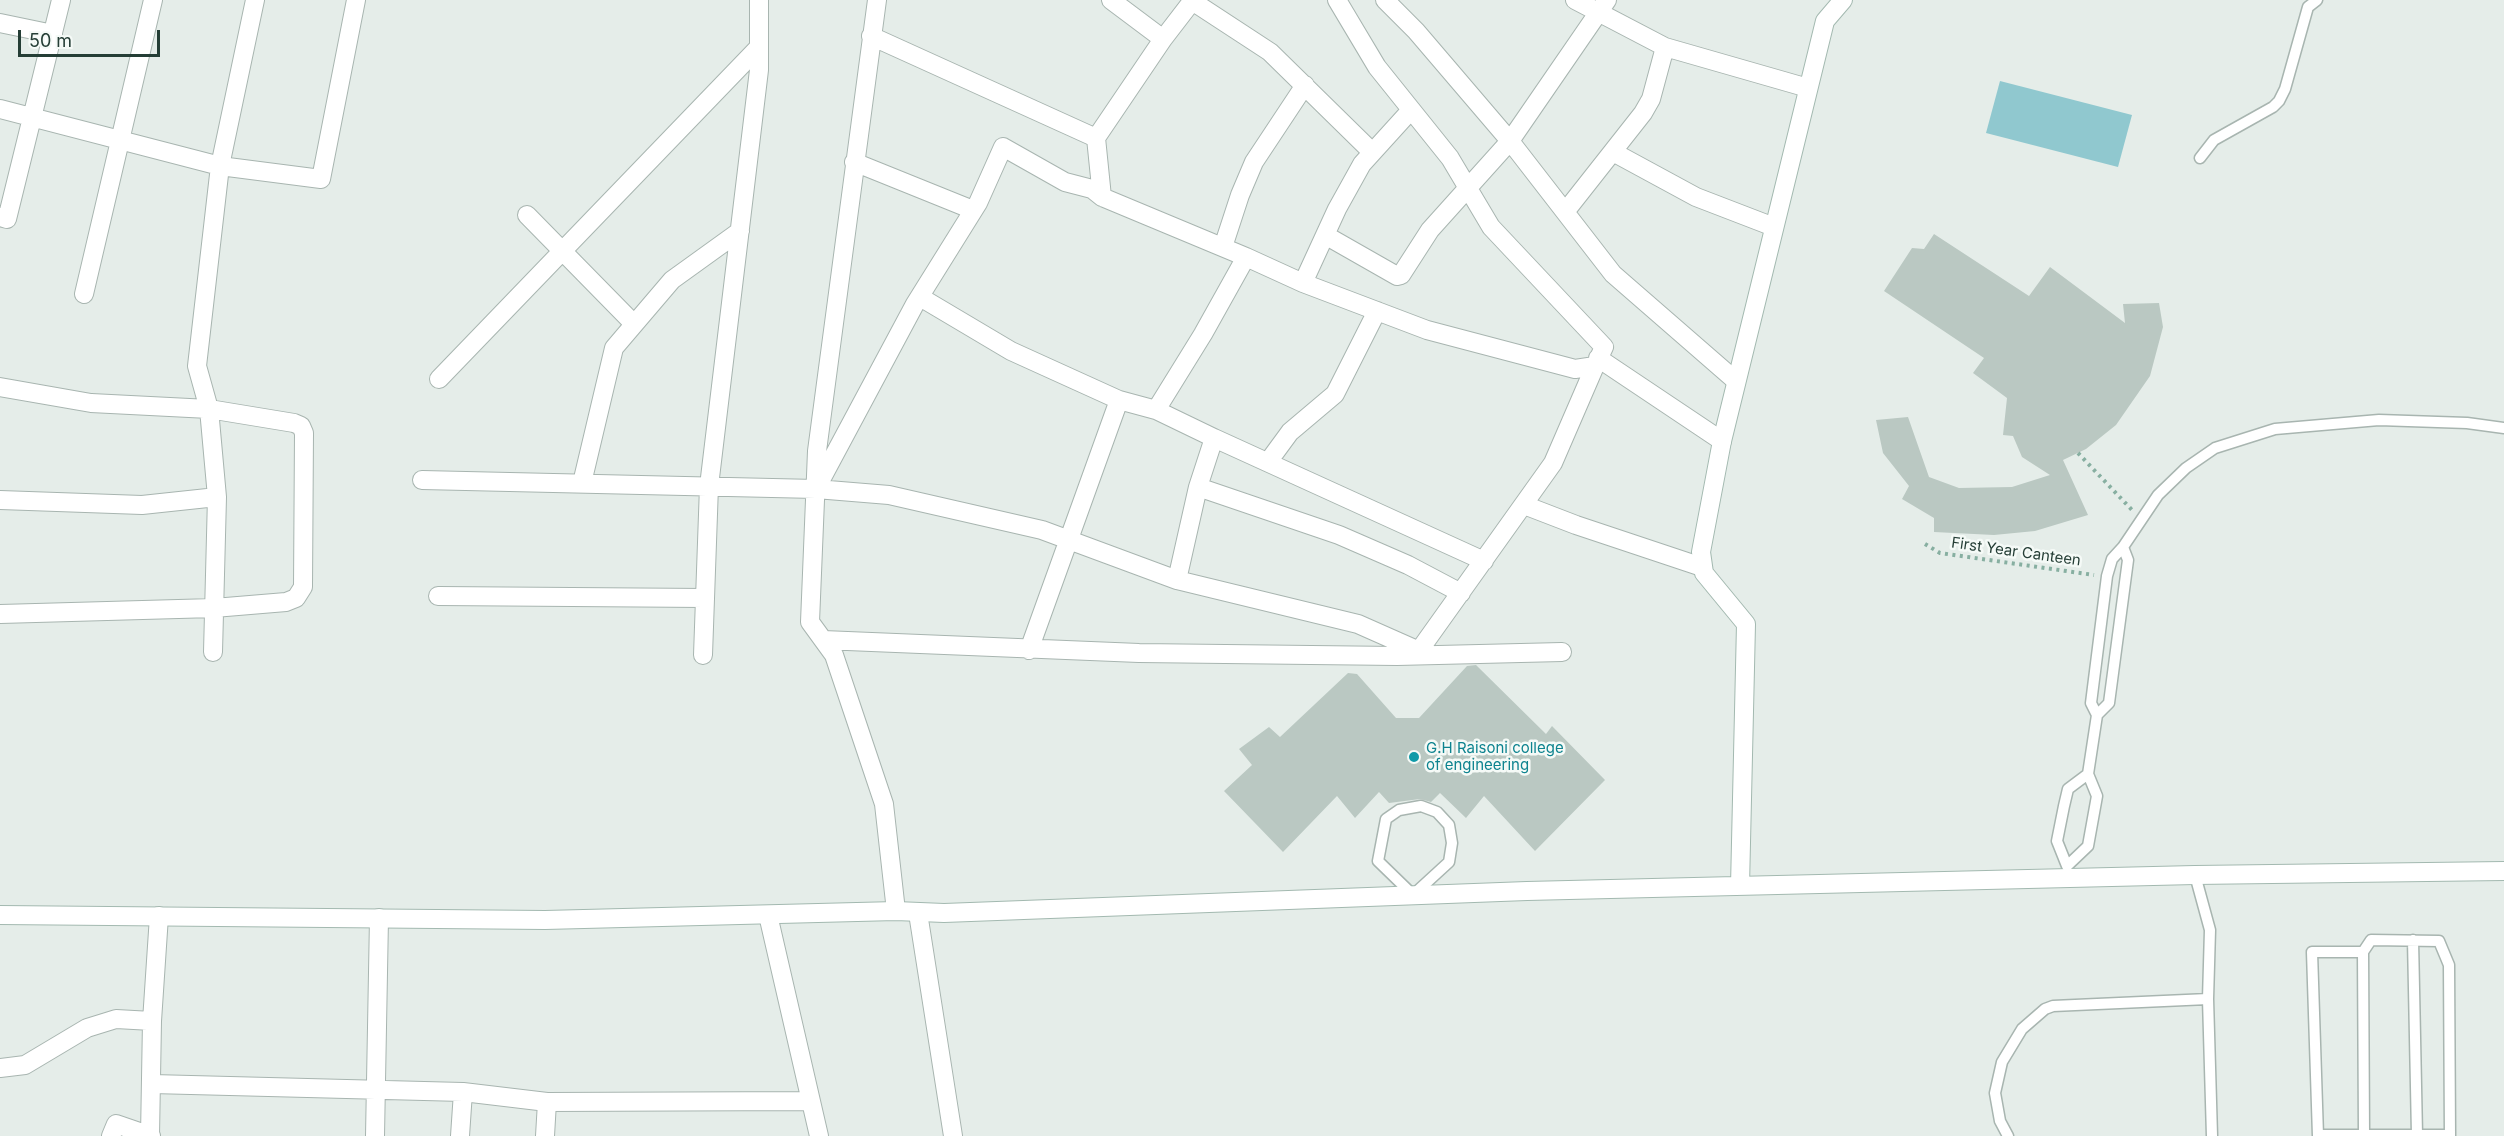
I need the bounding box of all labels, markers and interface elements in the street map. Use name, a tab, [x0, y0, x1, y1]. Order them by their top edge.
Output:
scale bar	[21, 18, 164, 56]
text: 50 m	[29, 30, 72, 51]
street label: First Year Canteen	[1950, 534, 2082, 570]
place label: G.H Raisoni college of engineering	[1426, 739, 1564, 774]
marker: G.H Raisoni college of engineering	[1407, 750, 1421, 764]

